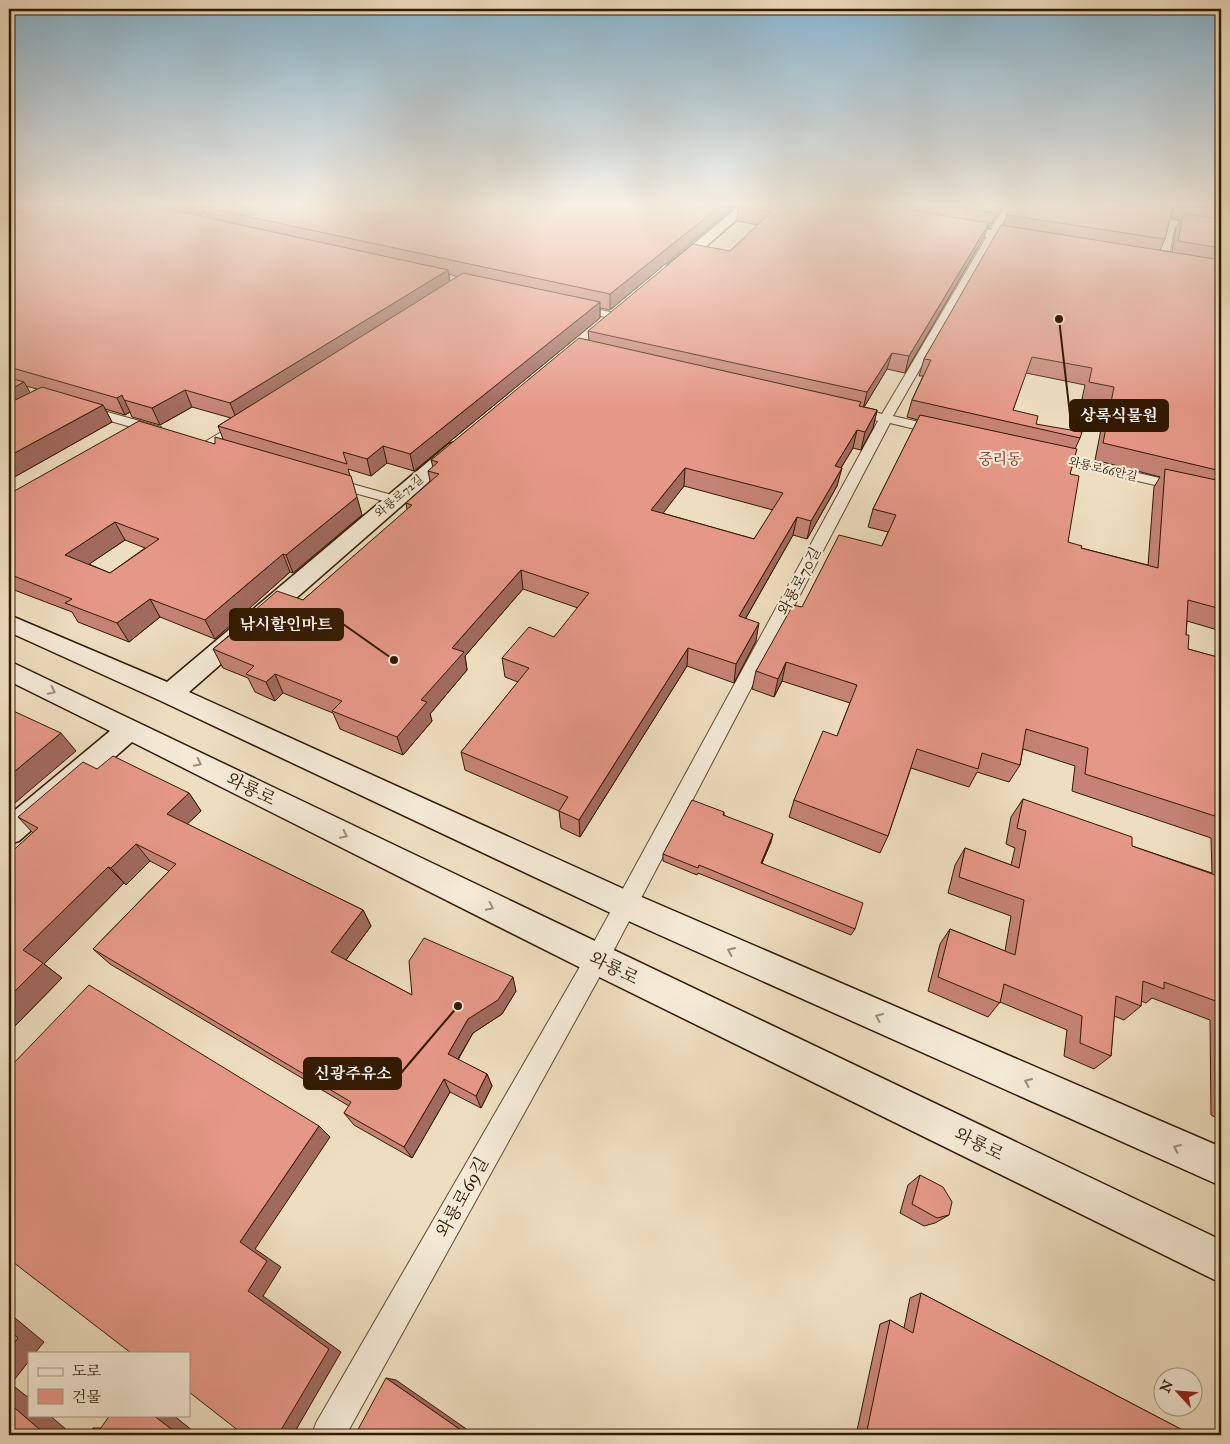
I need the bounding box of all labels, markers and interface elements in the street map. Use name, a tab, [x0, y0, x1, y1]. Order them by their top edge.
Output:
callout: 상록식물원	[1070, 400, 1168, 431]
text: 상록식물원	[1080, 406, 1158, 425]
district label: 중리동	[978, 450, 1022, 468]
street label: 와룡로66안길	[1067, 454, 1139, 484]
street label: 와룡로72길	[372, 472, 426, 520]
street label: 와룡로70길	[774, 544, 824, 618]
callout: 낚시할인마트	[230, 609, 343, 640]
text: 낚시할인마트	[240, 615, 333, 634]
one-way arrow	[47, 685, 56, 695]
one-way arrow	[193, 757, 202, 767]
street label: 와룡로	[223, 768, 279, 810]
one-way arrow	[339, 829, 348, 839]
one-way arrow	[485, 900, 494, 911]
street label: 와룡로	[586, 947, 642, 989]
one-way arrow	[727, 947, 736, 957]
one-way arrow	[875, 1012, 884, 1023]
callout: 신광주유소	[304, 1058, 401, 1089]
text: 신광주유소	[314, 1064, 392, 1083]
one-way arrow	[1024, 1078, 1033, 1089]
street label: 와룡로	[951, 1123, 1007, 1165]
one-way arrow	[1173, 1143, 1182, 1154]
street label: 와룡로69길	[431, 1153, 493, 1241]
legend	[28, 1352, 190, 1416]
text: 도로	[72, 1362, 101, 1380]
north arrow	[1152, 1366, 1202, 1416]
text: N	[1157, 1377, 1177, 1396]
text: 건물	[72, 1388, 101, 1406]

